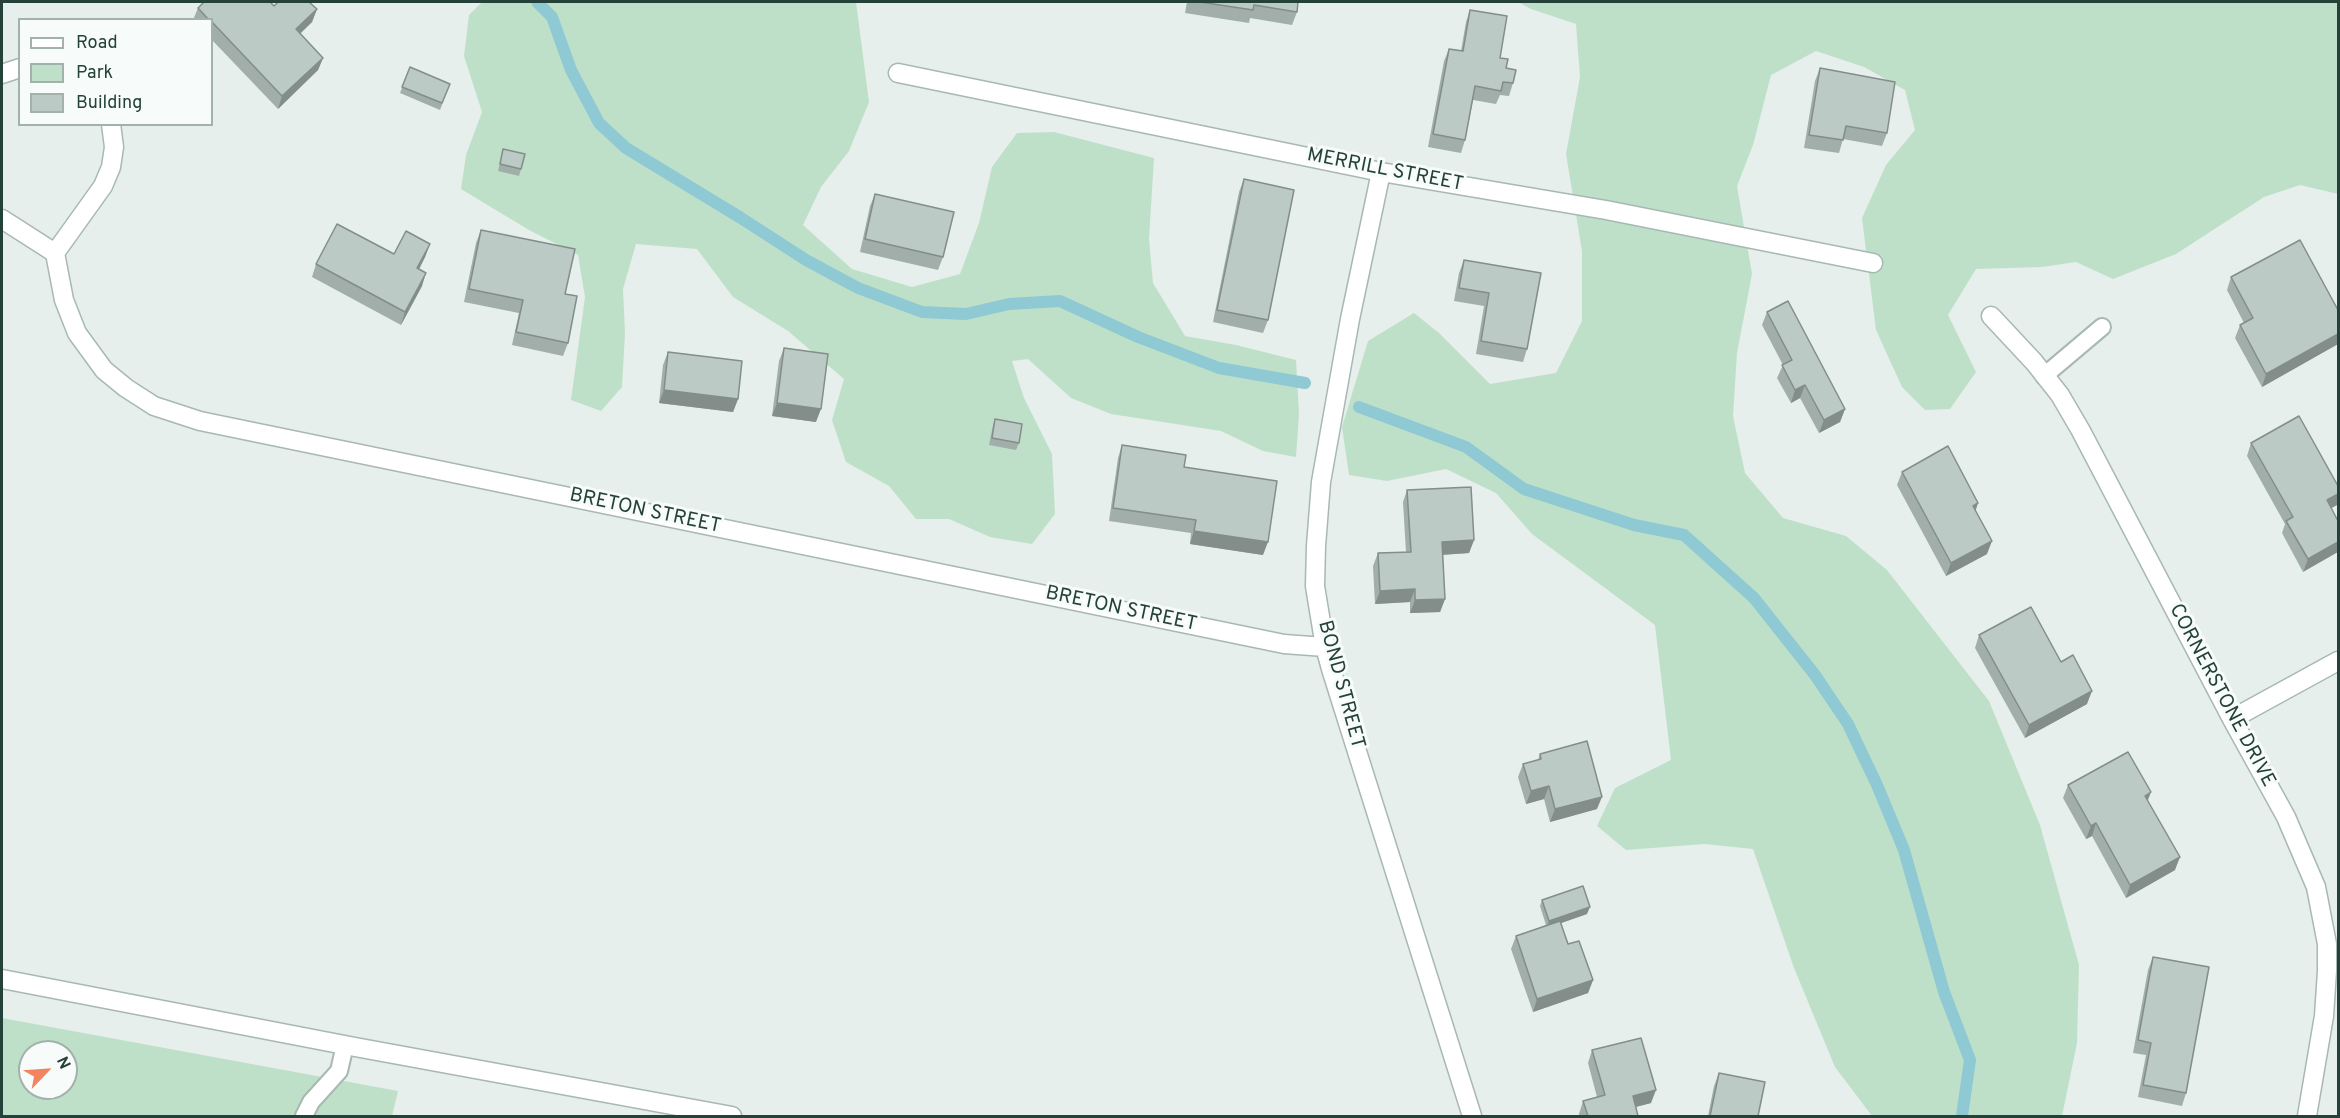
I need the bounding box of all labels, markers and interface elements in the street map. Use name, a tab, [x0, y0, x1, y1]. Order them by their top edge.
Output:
legend	[18, 18, 213, 126]
text: Road	[76, 32, 118, 55]
text: Park	[76, 62, 113, 85]
text: Building	[76, 92, 142, 115]
street label: MERRILL STREET	[1305, 144, 1465, 198]
street label: BRETON STREET	[567, 484, 723, 540]
street label: BRETON STREET	[1043, 582, 1199, 638]
street label: CORNERSTONE DRIVE	[2163, 600, 2279, 792]
street label: BOND STREET	[1311, 618, 1369, 752]
north arrow	[18, 1040, 78, 1100]
text: N	[51, 1054, 74, 1073]

